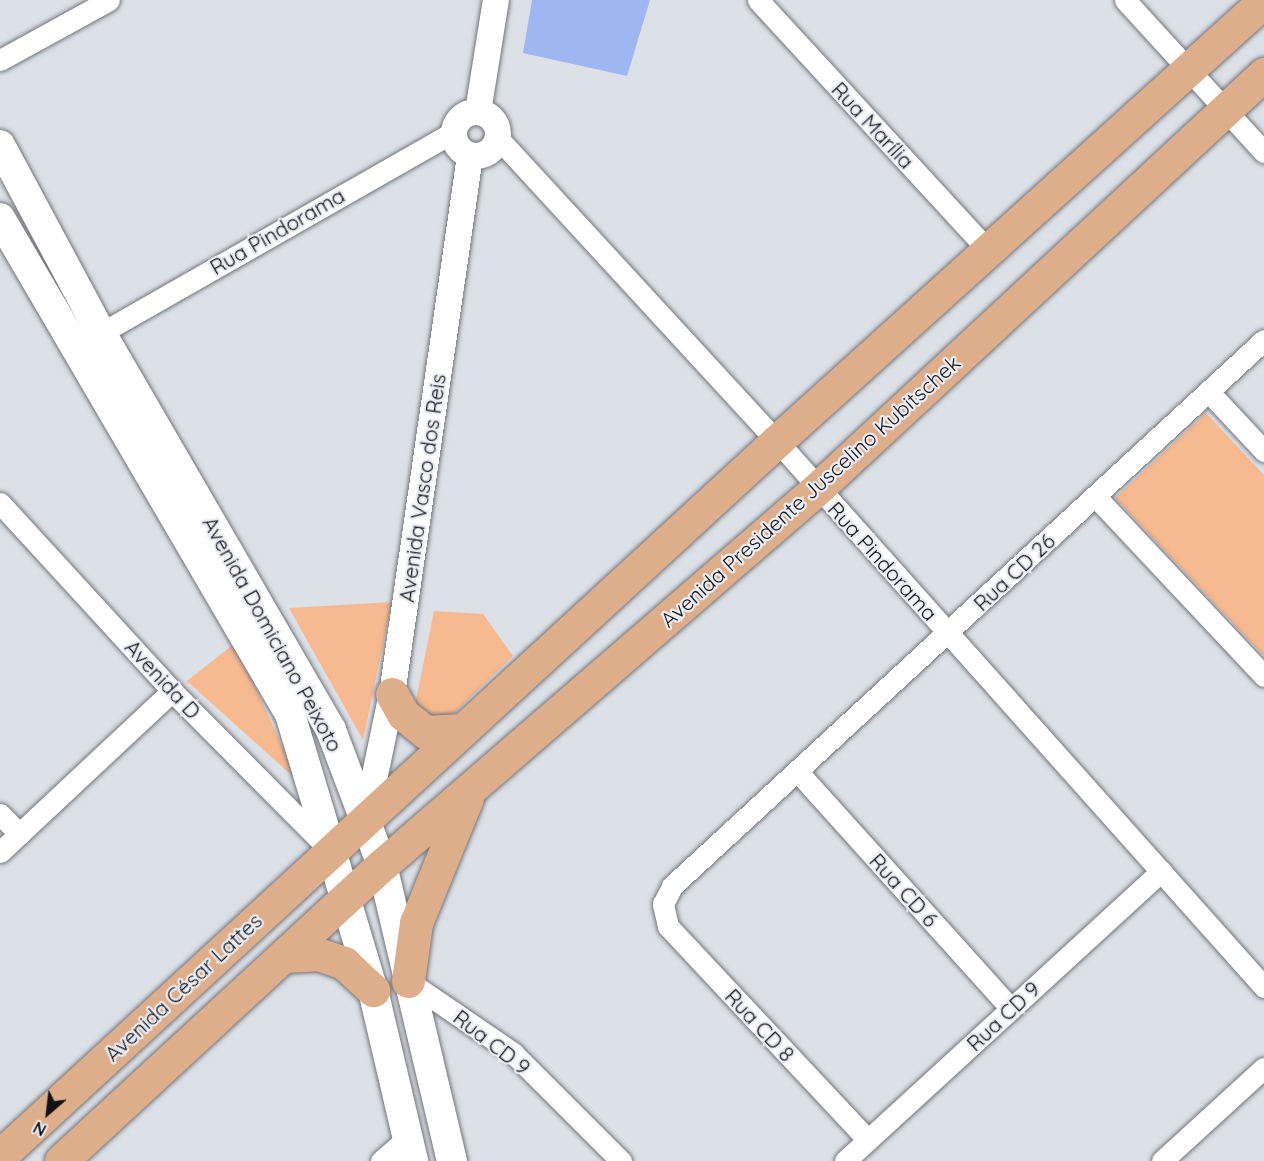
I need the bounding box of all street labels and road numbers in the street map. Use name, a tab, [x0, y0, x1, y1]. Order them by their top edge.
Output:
street label: Rua Marília	[827, 77, 919, 173]
street label: Rua Pindorama	[205, 182, 349, 280]
street label: Avenida Presidente Juscelino Kubitschek	[655, 350, 965, 632]
street label: Avenida Vasco dos Reis	[393, 372, 451, 604]
street label: Rua Pindorama	[823, 496, 943, 626]
street label: Avenida Domiciano Peixoto	[198, 512, 348, 756]
street label: Rua CD 26	[968, 528, 1060, 616]
street label: Avenida D	[120, 634, 206, 724]
street label: Rua CD 6	[864, 848, 944, 932]
street label: Avenida César Lattes	[99, 908, 267, 1066]
street label: Rua CD 9	[961, 976, 1045, 1056]
street label: Rua CD 8	[720, 983, 800, 1067]
street label: Rua CD 9	[449, 1004, 535, 1080]

